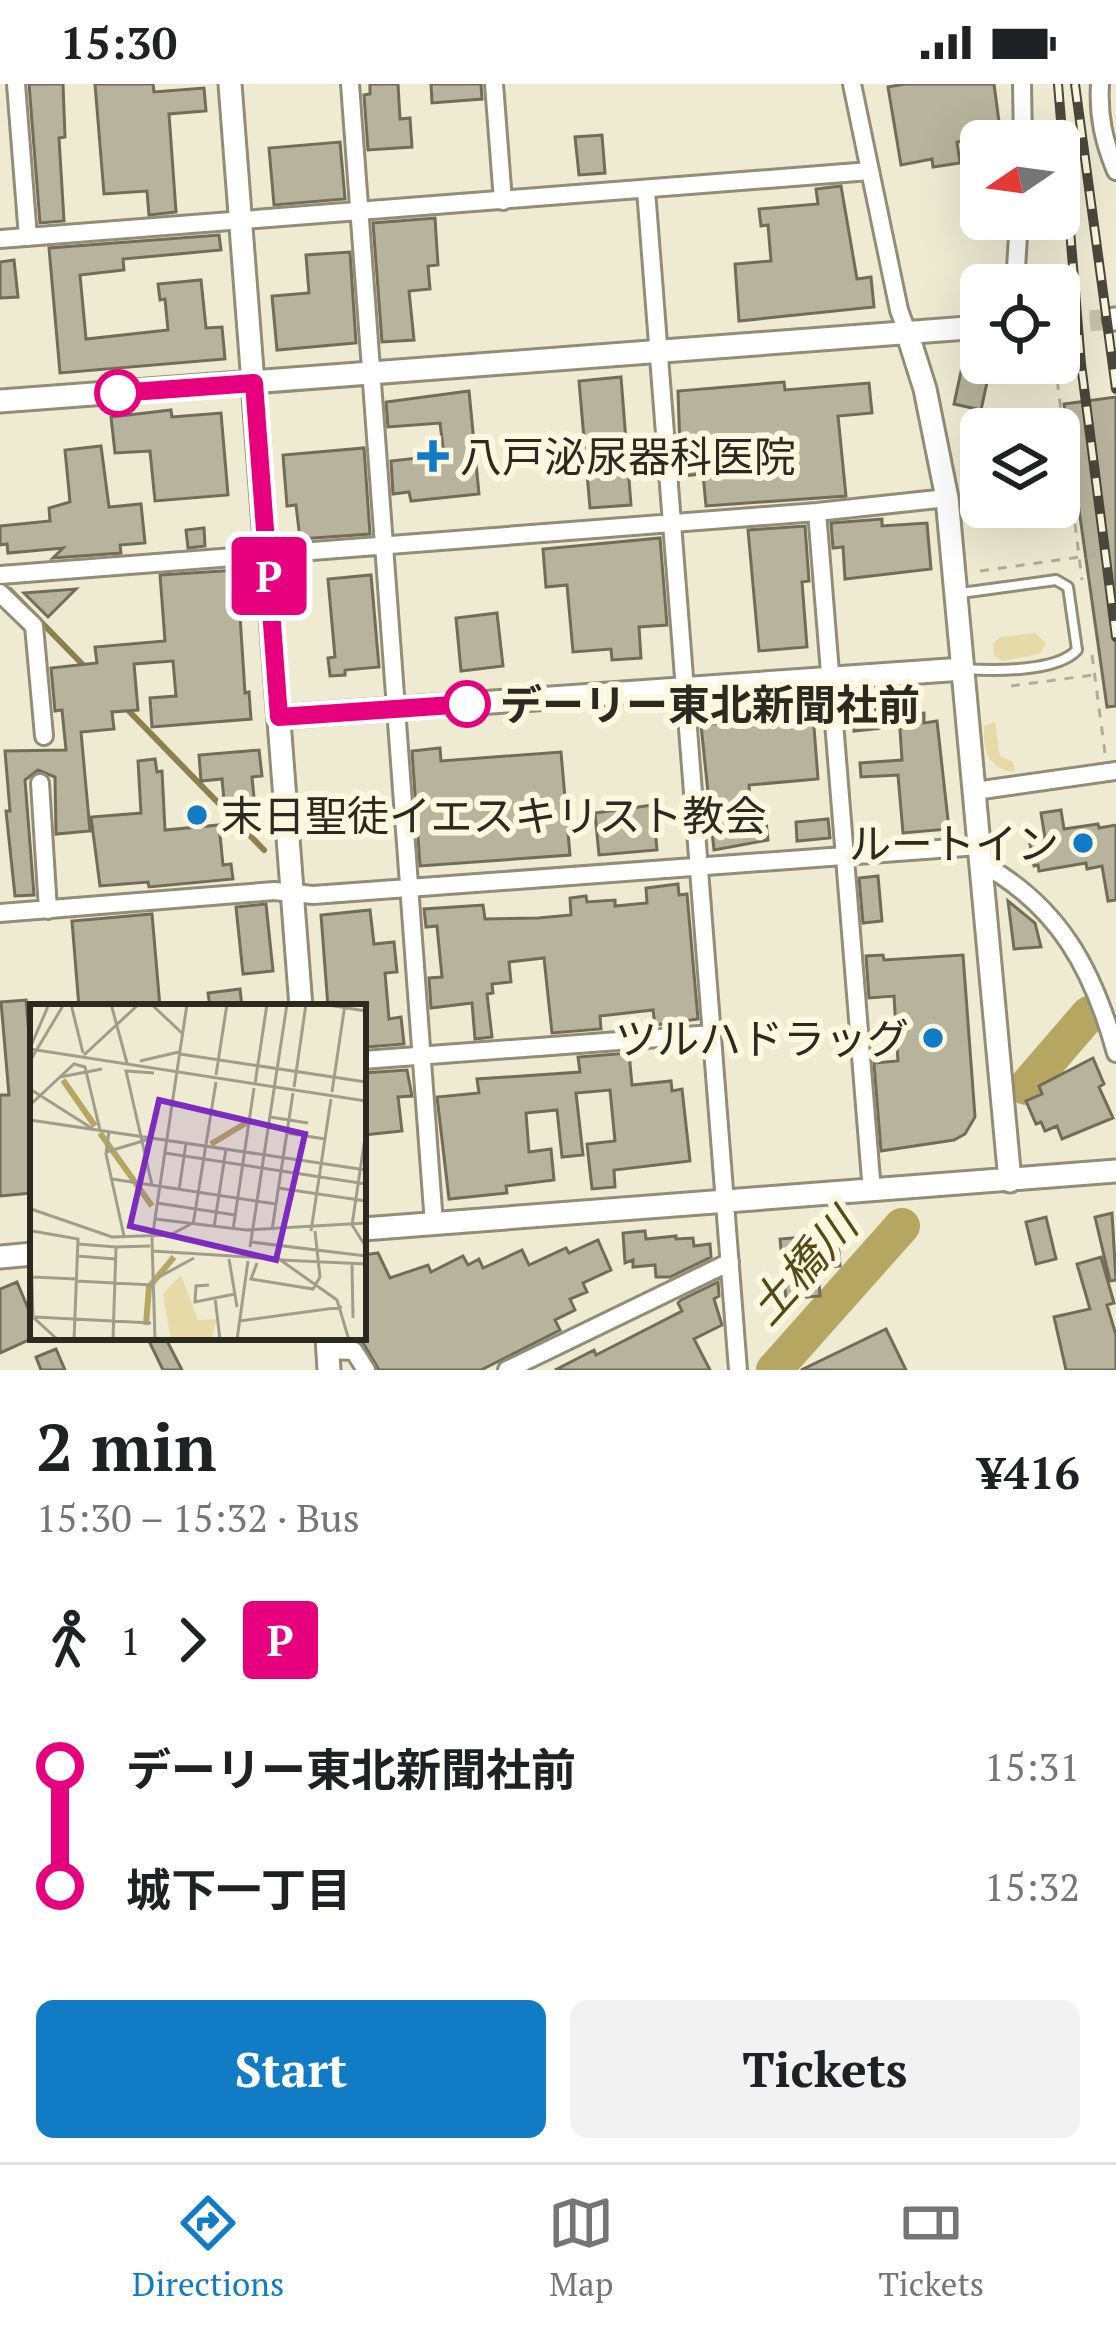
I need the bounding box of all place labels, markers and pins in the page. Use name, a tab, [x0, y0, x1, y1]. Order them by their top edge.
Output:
unlabelled marker	[96, 371, 140, 415]
place label: 八戸泌尿器科医院	[460, 428, 796, 484]
marker: 八戸泌尿器科医院	[417, 440, 449, 472]
place label: デーリー東北新聞社前	[500, 676, 920, 732]
marker: デーリー東北新聞社前	[445, 682, 489, 726]
place label: 末日聖徒イエスキリスト教会	[221, 787, 767, 843]
marker: 末日聖徒イエスキリスト教会	[184, 802, 210, 828]
place label: ルートイン	[849, 815, 1059, 871]
marker: ルートイン	[1070, 830, 1096, 856]
place label: ツルハドラッグ	[615, 1010, 909, 1066]
marker: ツルハドラッグ	[920, 1025, 946, 1051]

